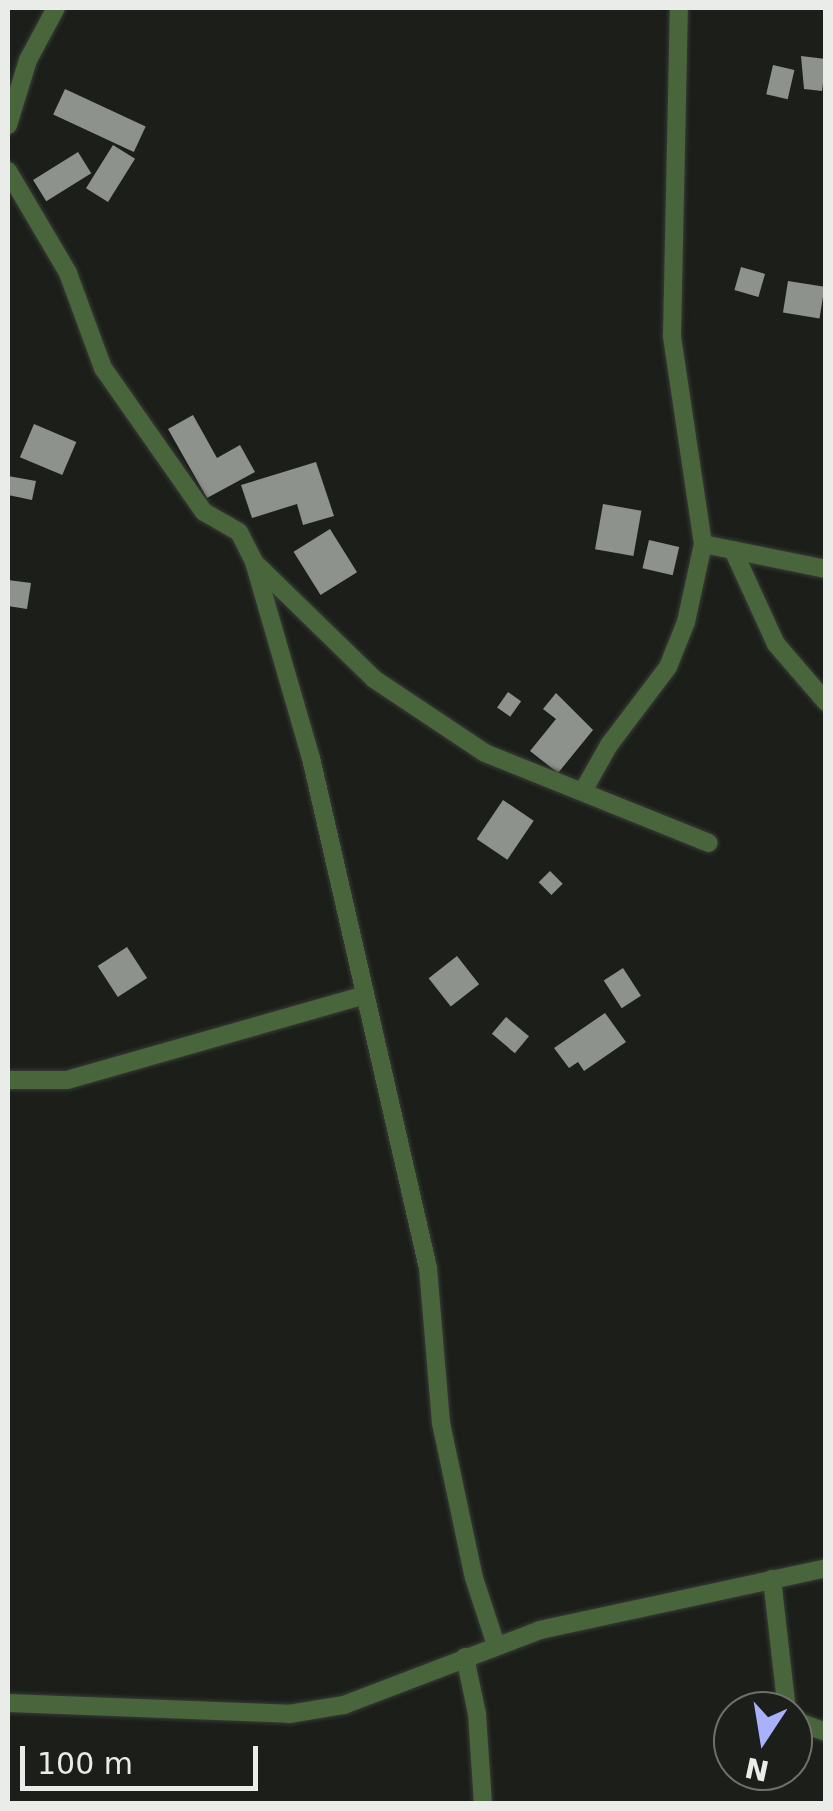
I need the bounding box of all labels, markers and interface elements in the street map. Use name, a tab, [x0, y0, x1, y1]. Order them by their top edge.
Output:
north arrow	[713, 1691, 813, 1791]
scale bar	[25, 1726, 262, 1788]
text: 100 m	[37, 1746, 133, 1781]
text: N	[742, 1750, 772, 1787]

